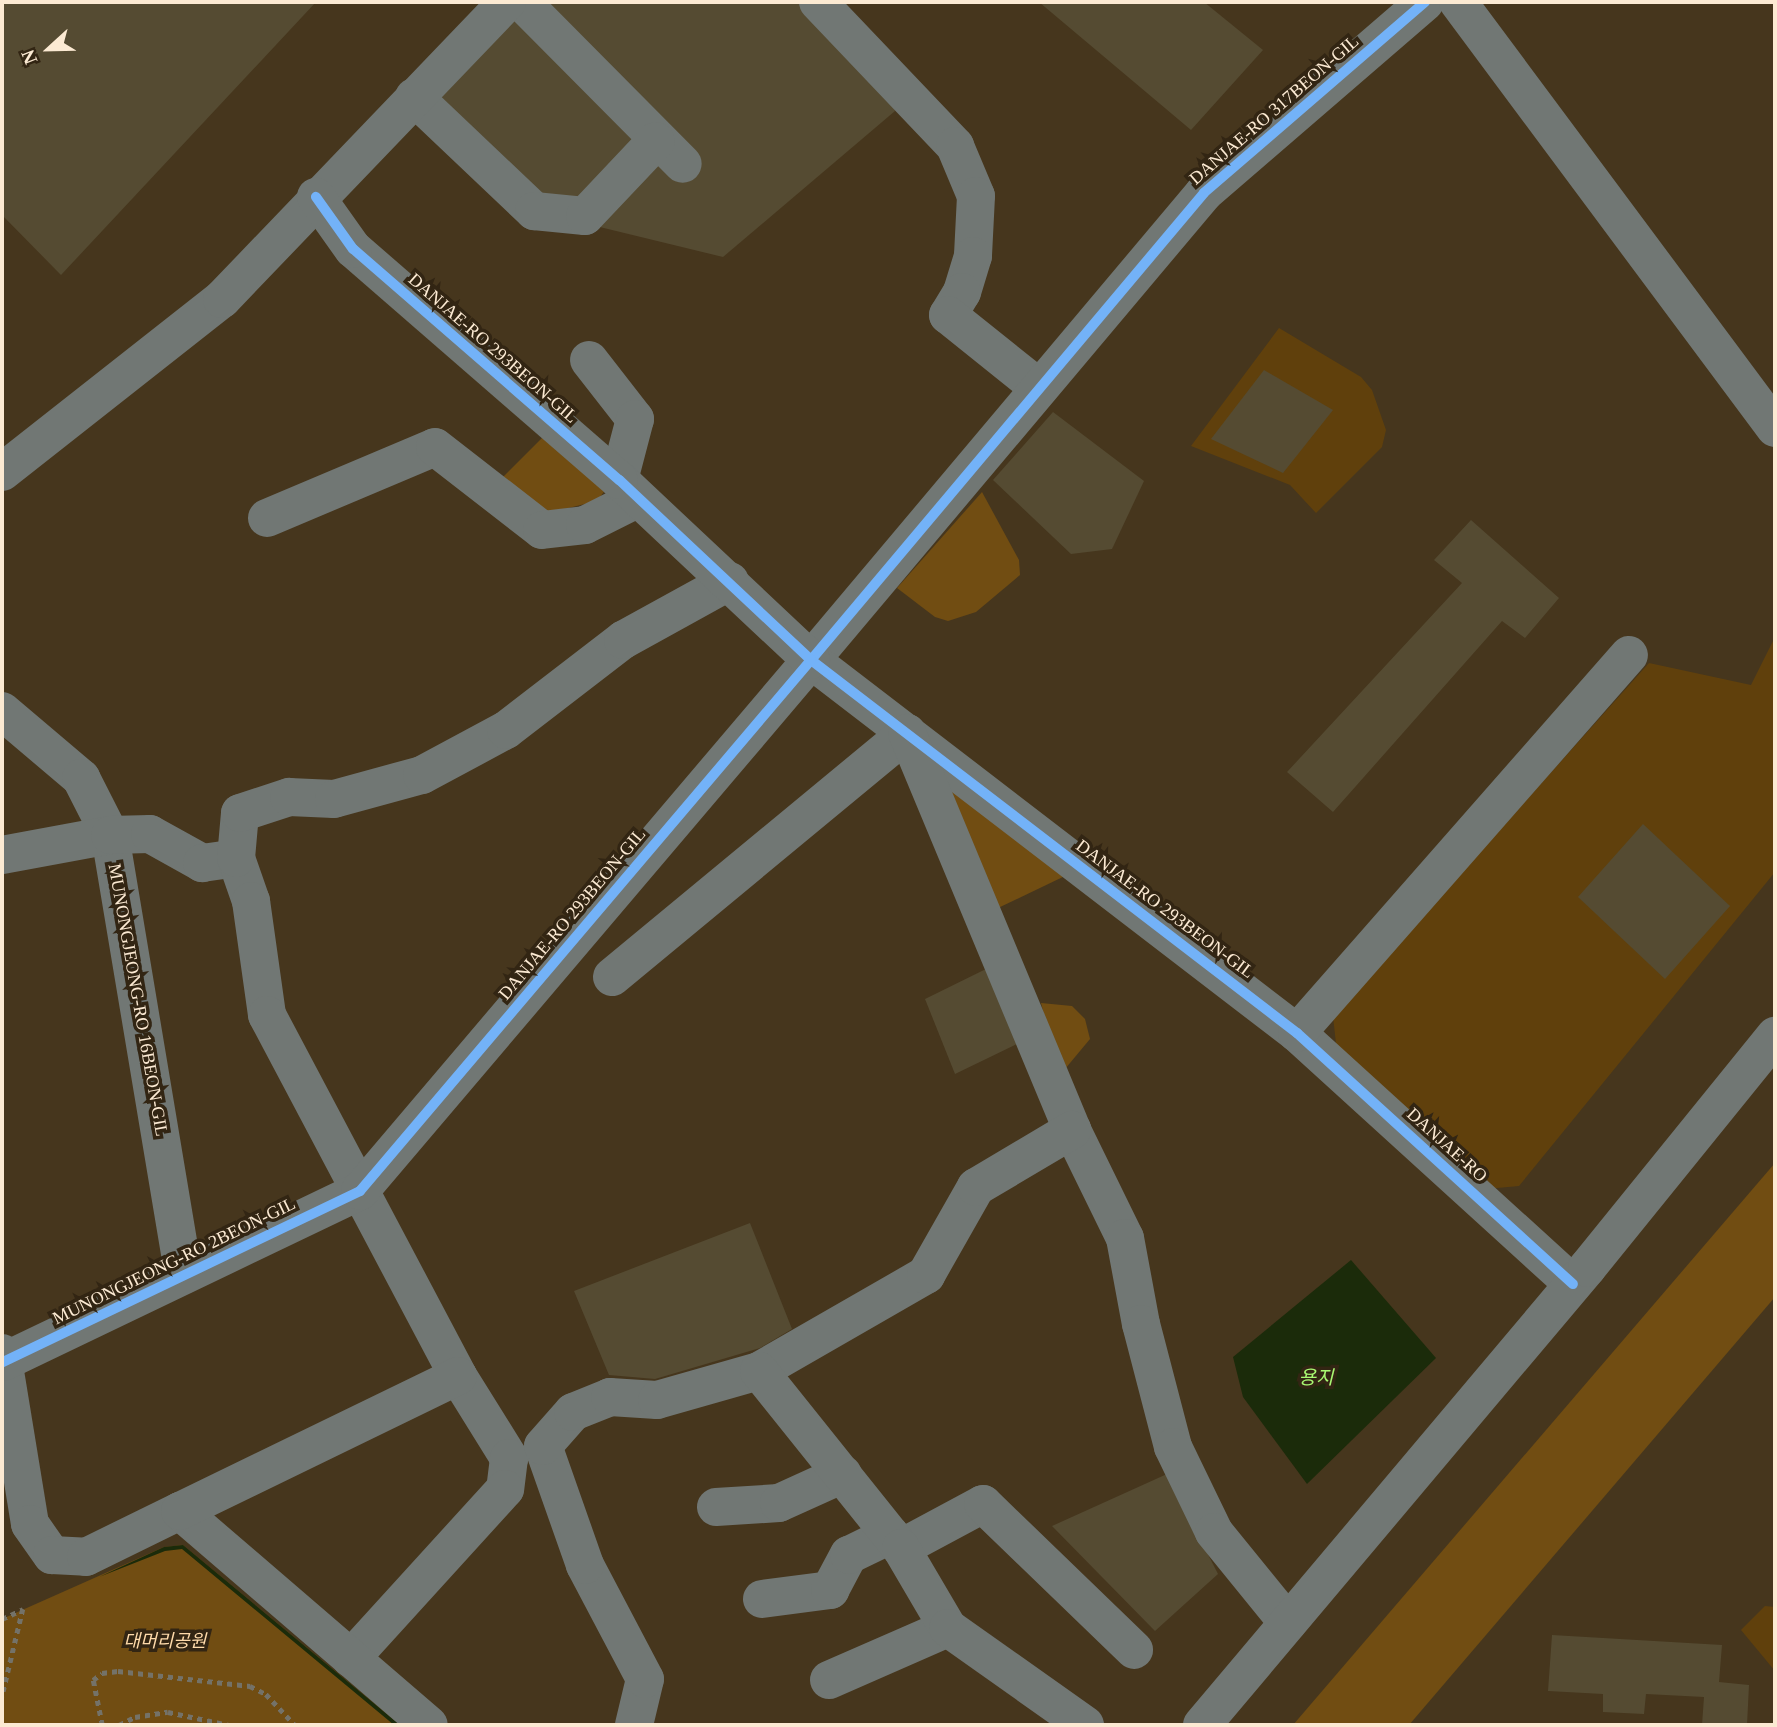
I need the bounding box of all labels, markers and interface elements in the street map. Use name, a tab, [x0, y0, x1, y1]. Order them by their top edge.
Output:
north arrow	[14, 14, 84, 84]
street label: DANJAE-RO 317BEON-GIL	[1185, 31, 1363, 189]
text: N	[17, 47, 41, 67]
street label: DANJAE-RO 293BEON-GIL	[404, 269, 582, 427]
street label: DANJAE-RO 293BEON-GIL	[494, 824, 650, 1004]
street label: DANJAE-RO 293BEON-GIL	[1072, 835, 1258, 983]
street label: MUNONGJEONG-RO 16BEON-GIL	[103, 862, 173, 1138]
street label: DANJAE-RO	[1402, 1103, 1492, 1187]
street label: MUNONGJEONG-RO 2BEON-GIL	[49, 1193, 299, 1329]
water label: 용지	[1299, 1367, 1333, 1389]
park label: 대머리공원	[124, 1630, 206, 1652]

